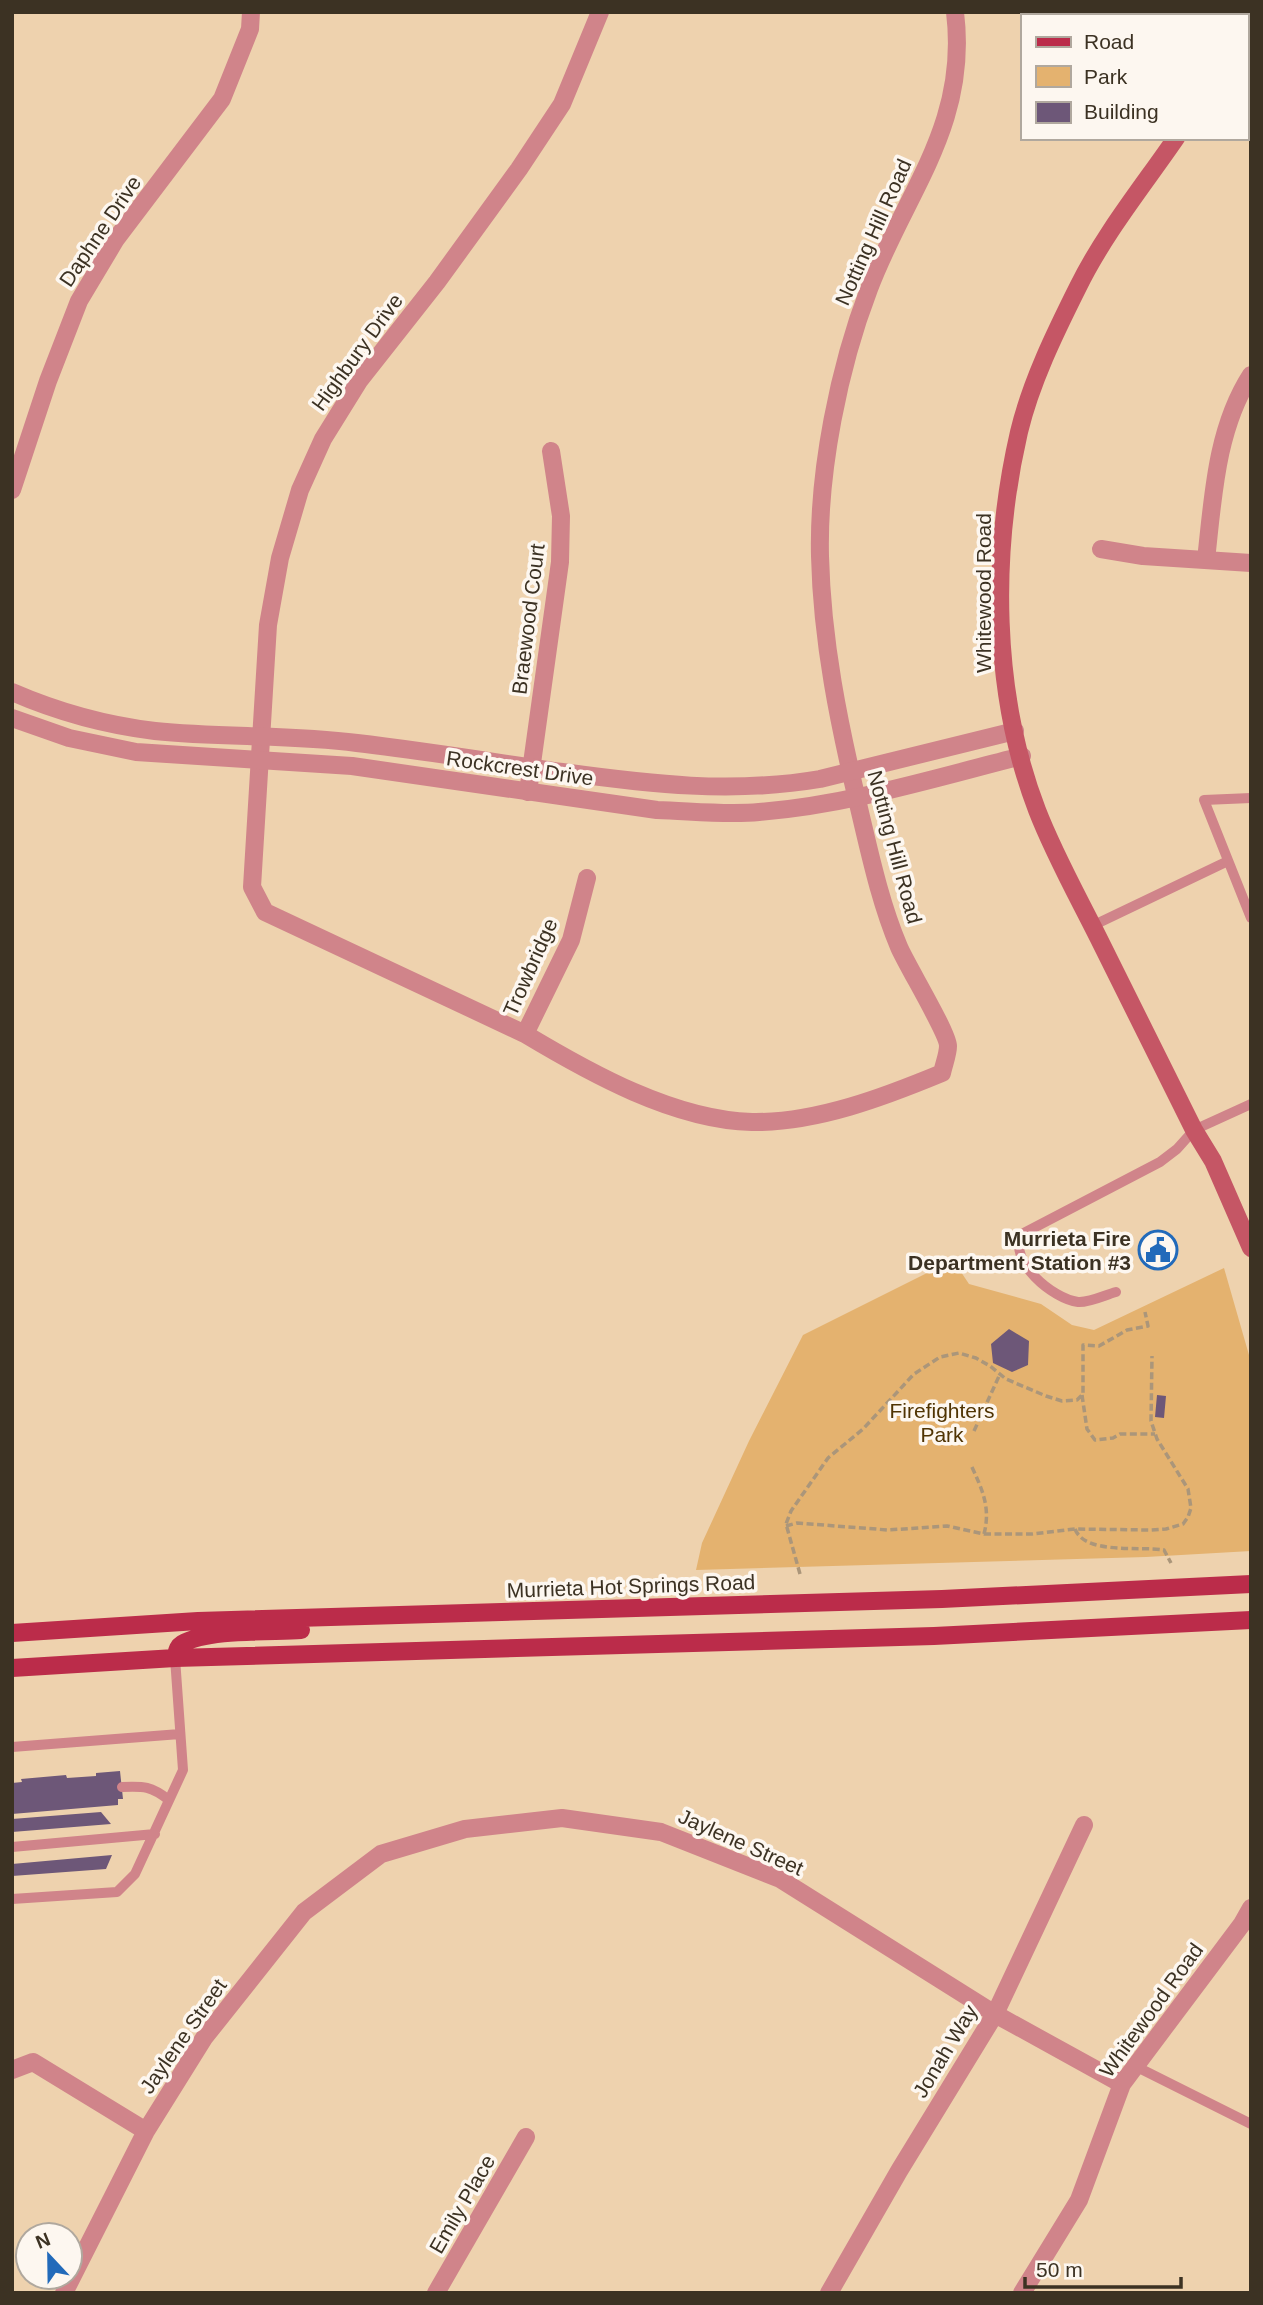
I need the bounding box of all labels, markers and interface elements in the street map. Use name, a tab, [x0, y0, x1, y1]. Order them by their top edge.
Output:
legend	[1021, 14, 1249, 140]
text: Road	[1084, 30, 1134, 53]
text: Park	[1084, 65, 1128, 88]
text: Building	[1084, 100, 1159, 123]
street label: Notting Hill Road	[830, 155, 916, 309]
street label: Daphne Drive	[55, 171, 145, 291]
street label: Highbury Drive	[307, 289, 407, 415]
street label: Whitewood Road	[972, 513, 995, 673]
street label: Braewood Court	[507, 542, 549, 696]
street label: Rockcrest Drive	[445, 746, 595, 790]
street label: Notting Hill Road	[863, 768, 927, 926]
street label: Trowbridge	[498, 915, 562, 1019]
place label: Murrieta Fire Department Station #3	[908, 1227, 1131, 1274]
public building icon: Murrieta Fire Department Station #3	[1137, 1229, 1179, 1271]
park label: Firefighters Park	[889, 1399, 995, 1446]
street label: Murrieta Hot Springs Road	[506, 1570, 756, 1602]
street label: Jaylene Street	[675, 1804, 807, 1880]
street label: Whitewood Road	[1095, 1939, 1207, 2081]
street label: Jaylene Street	[135, 1974, 231, 2098]
street label: Jonah Way	[908, 2000, 982, 2102]
street label: Emily Place	[425, 2151, 499, 2257]
north arrow	[14, 2221, 84, 2291]
text: N	[33, 2228, 53, 2253]
scale bar	[1025, 2246, 1181, 2290]
text: 50 m	[1036, 2258, 1083, 2281]

